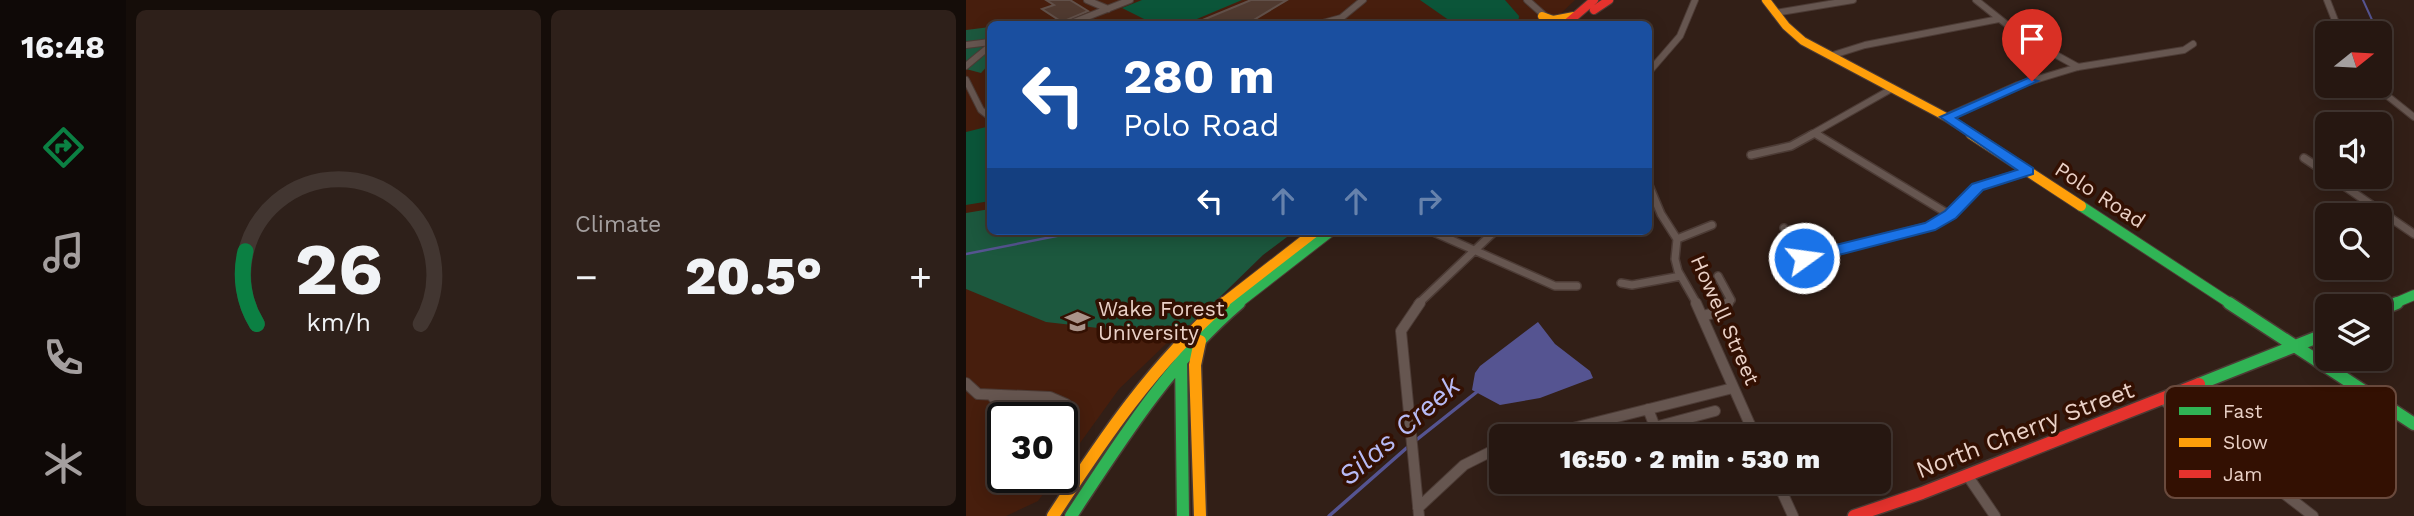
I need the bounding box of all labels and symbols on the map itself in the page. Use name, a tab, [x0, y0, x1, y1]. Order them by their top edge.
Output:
pin	[2002, 9, 2062, 81]
north arrow	[2315, 21, 2392, 98]
street label: Polo Road	[2050, 156, 2150, 233]
position arrow	[1767, 221, 1841, 295]
street label: Howell Street	[1686, 251, 1765, 389]
place label: Wake Forest University	[1098, 296, 1225, 345]
school or university icon: Wake Forest University	[1064, 307, 1092, 335]
water label: Silas Creek	[1332, 368, 1468, 492]
street label: North Cherry Street	[1912, 376, 2138, 484]
legend	[2165, 386, 2396, 498]
text: Fast	[2223, 400, 2262, 423]
speed limit sign: 30	[987, 402, 1078, 493]
text: Slow	[2223, 431, 2268, 454]
text: Jam	[2223, 463, 2262, 486]

